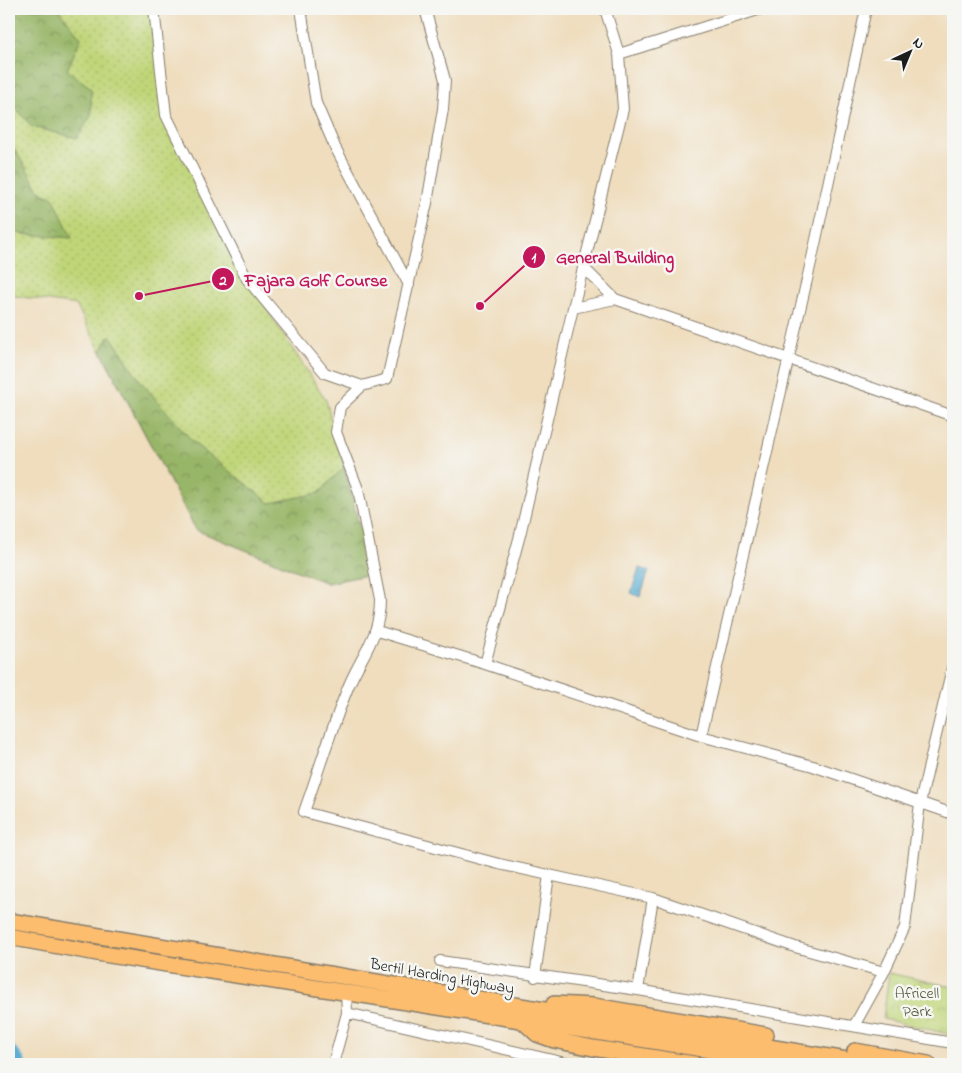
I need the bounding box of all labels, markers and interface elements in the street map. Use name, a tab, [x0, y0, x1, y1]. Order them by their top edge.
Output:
north arrow	[884, 28, 934, 78]
text: N	[907, 33, 929, 55]
callout: General Building	[521, 240, 684, 273]
text: General Building	[556, 246, 674, 273]
text: 1	[532, 247, 537, 269]
callout: Fajara Golf Course	[210, 263, 398, 296]
text: Fajara Golf Course	[244, 269, 388, 295]
text: 2	[218, 270, 227, 292]
street label: Bertil Harding Highway	[367, 952, 516, 1002]
park label: Africell Park	[895, 982, 939, 1024]

